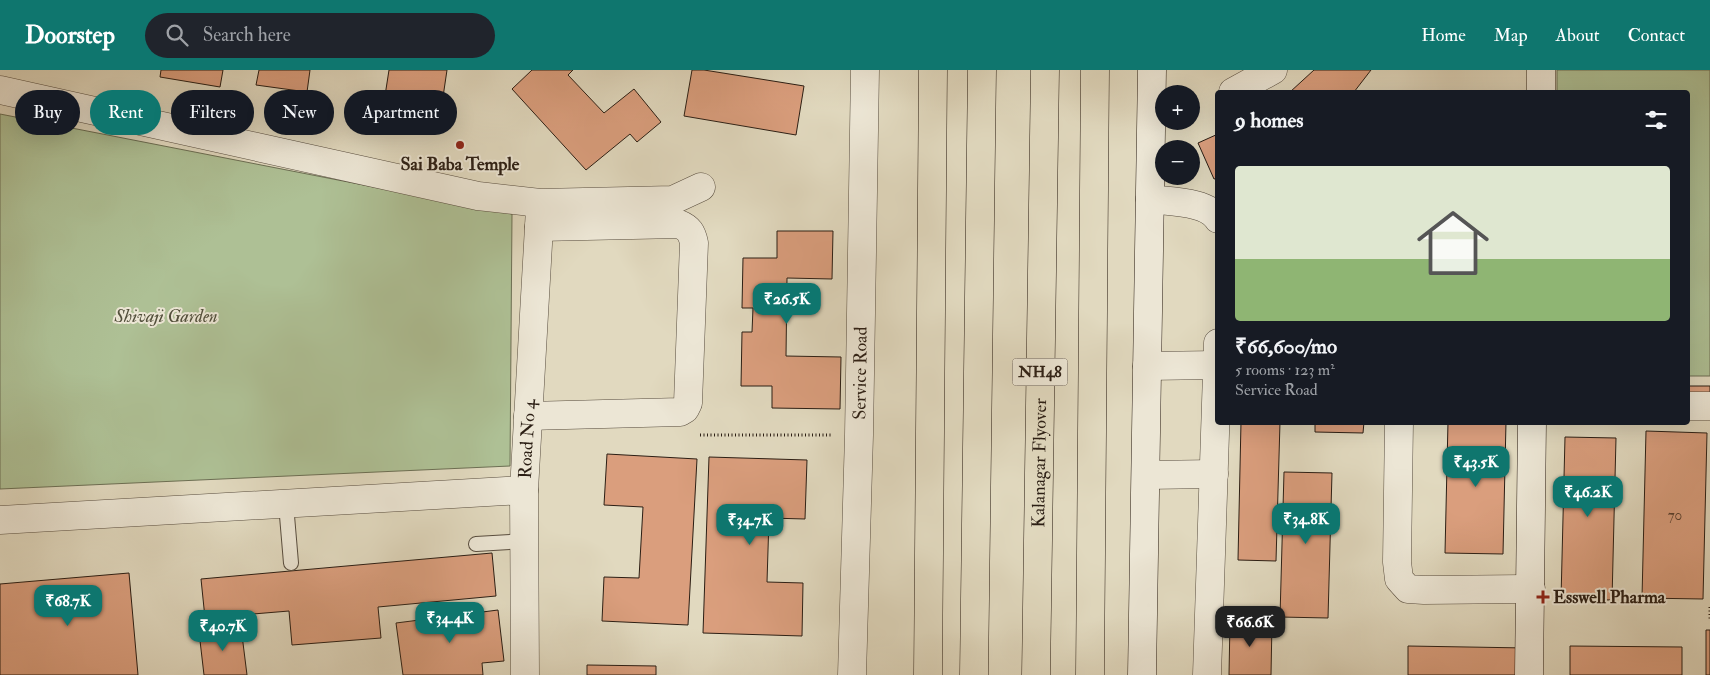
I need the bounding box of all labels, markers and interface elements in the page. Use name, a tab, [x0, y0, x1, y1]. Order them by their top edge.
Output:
search box	[145, 13, 495, 58]
text: Doorstep	[25, 20, 115, 51]
icon: search	[163, 21, 191, 49]
text: Search here	[203, 23, 291, 47]
text: Home	[1421, 24, 1466, 47]
text: Map	[1494, 24, 1528, 47]
text: About	[1556, 24, 1600, 47]
text: Contact	[1628, 24, 1685, 47]
map controls	[1155, 85, 1200, 185]
button: +	[1155, 85, 1200, 130]
chip: Buy	[15, 90, 80, 135]
chip: Rent	[90, 90, 161, 135]
chip: Filters	[171, 90, 254, 135]
chip: New	[264, 90, 334, 135]
chip: Apartment	[344, 90, 457, 135]
icon: filters	[1642, 106, 1670, 134]
text: 9 homes	[1235, 107, 1304, 134]
marker: Sai Baba Temple	[454, 139, 466, 151]
button: −	[1155, 140, 1200, 185]
place label: Sai Baba Temple	[401, 153, 520, 176]
icon: home	[1408, 198, 1498, 288]
pin: ₹26.5K	[746, 282, 828, 325]
text: ₹26.5K	[764, 289, 810, 309]
park label: Shivaji Garden	[114, 305, 217, 328]
street label: Service Road	[848, 326, 872, 420]
text: ₹66,600/mo	[1235, 333, 1337, 360]
road number: NH48	[1012, 358, 1068, 386]
text: 5 rooms · 123 m²	[1235, 360, 1335, 380]
text: Service Road	[1235, 380, 1318, 400]
street label: Road No 4	[513, 398, 541, 479]
street label: Kalanagar Flyover	[1027, 398, 1052, 528]
pin: ₹43.5K	[1435, 446, 1517, 488]
text: ₹43.5K	[1454, 452, 1498, 472]
pin: ₹46.2K	[1547, 476, 1629, 518]
text: ₹46.2K	[1564, 482, 1612, 502]
pin: ₹34.8K	[1265, 502, 1347, 545]
pin: ₹34.7K	[709, 504, 791, 546]
house number: 70	[1668, 506, 1682, 525]
text: ₹34.8K	[1283, 509, 1329, 529]
text: ₹34.7K	[727, 510, 773, 530]
pin: ₹68.7K	[27, 584, 109, 627]
place label: Esswell Pharma	[1553, 586, 1666, 609]
text: ₹68.7K	[45, 591, 91, 611]
marker: Esswell Pharma	[1537, 591, 1549, 603]
pin: ₹34.4K	[409, 602, 491, 644]
pin: ₹66.6K	[1209, 606, 1291, 648]
text: ₹34.4K	[426, 608, 474, 628]
pin: ₹40.7K	[182, 610, 264, 652]
text: ₹66.6K	[1226, 612, 1274, 632]
text: ₹40.7K	[200, 616, 247, 636]

